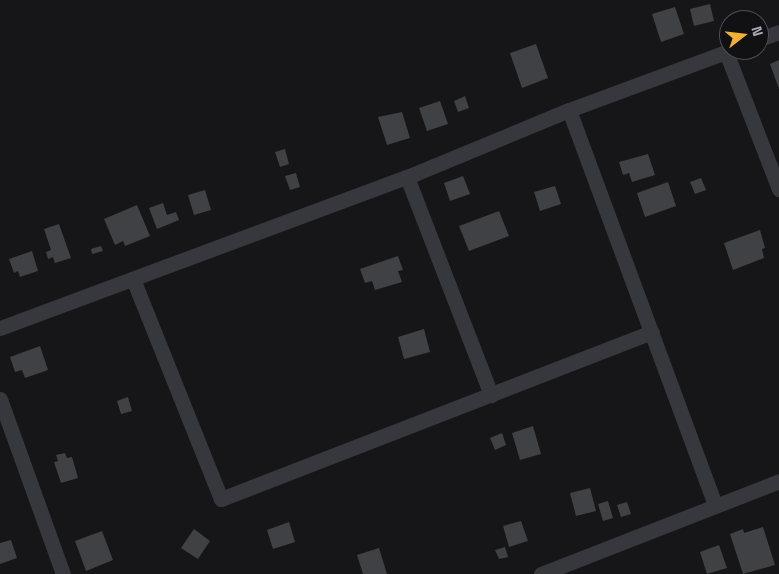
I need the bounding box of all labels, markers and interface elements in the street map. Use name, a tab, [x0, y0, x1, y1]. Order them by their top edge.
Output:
north arrow	[719, 10, 769, 60]
text: N	[748, 24, 767, 38]

